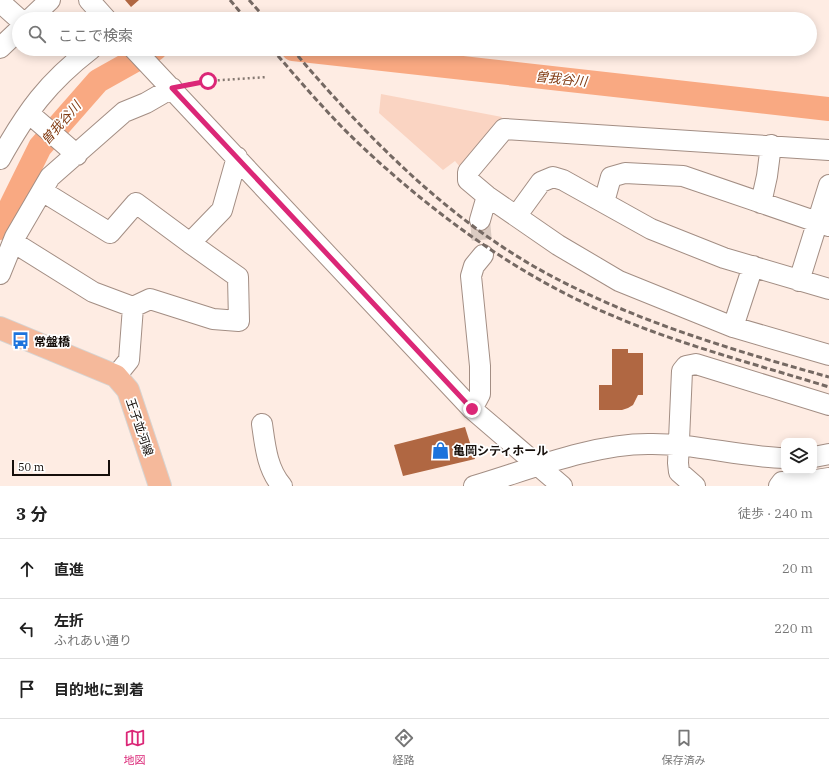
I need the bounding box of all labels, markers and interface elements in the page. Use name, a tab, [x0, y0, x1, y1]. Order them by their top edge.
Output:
search box	[12, 12, 817, 56]
icon: search	[26, 23, 48, 45]
text: ここで検索	[58, 26, 133, 45]
water label: 曽我谷川	[534, 68, 590, 90]
route start	[199, 72, 217, 90]
water label: 曽我谷川	[38, 96, 86, 148]
bus stop icon: 常盤橋	[11, 331, 31, 351]
place label: 常盤橋	[34, 334, 71, 349]
street label: 王子並河線	[123, 396, 157, 458]
route end	[463, 400, 481, 418]
map controls	[781, 438, 817, 474]
button: layers	[781, 438, 817, 474]
shop icon: 亀岡シティホール	[430, 440, 450, 460]
place label: 亀岡シティホール	[453, 443, 548, 458]
scale bar	[12, 458, 110, 477]
text: 50 m	[18, 460, 44, 474]
text: 3 分	[16, 503, 47, 525]
text: 徒歩 · 240 m	[738, 505, 813, 522]
icon: ahead	[16, 558, 38, 580]
text: 直進	[54, 560, 84, 579]
text: 20 m	[782, 560, 813, 577]
text: 左折	[54, 611, 84, 630]
icon: left	[16, 618, 38, 640]
text: 220 m	[774, 620, 813, 637]
text: ふれあい通り	[54, 632, 132, 649]
icon: arrive	[16, 678, 38, 700]
text: 目的地に到着	[54, 680, 144, 699]
tab: 地図	[124, 727, 146, 767]
tab: 経路	[393, 727, 415, 767]
tab: 保存済み	[662, 727, 706, 767]

